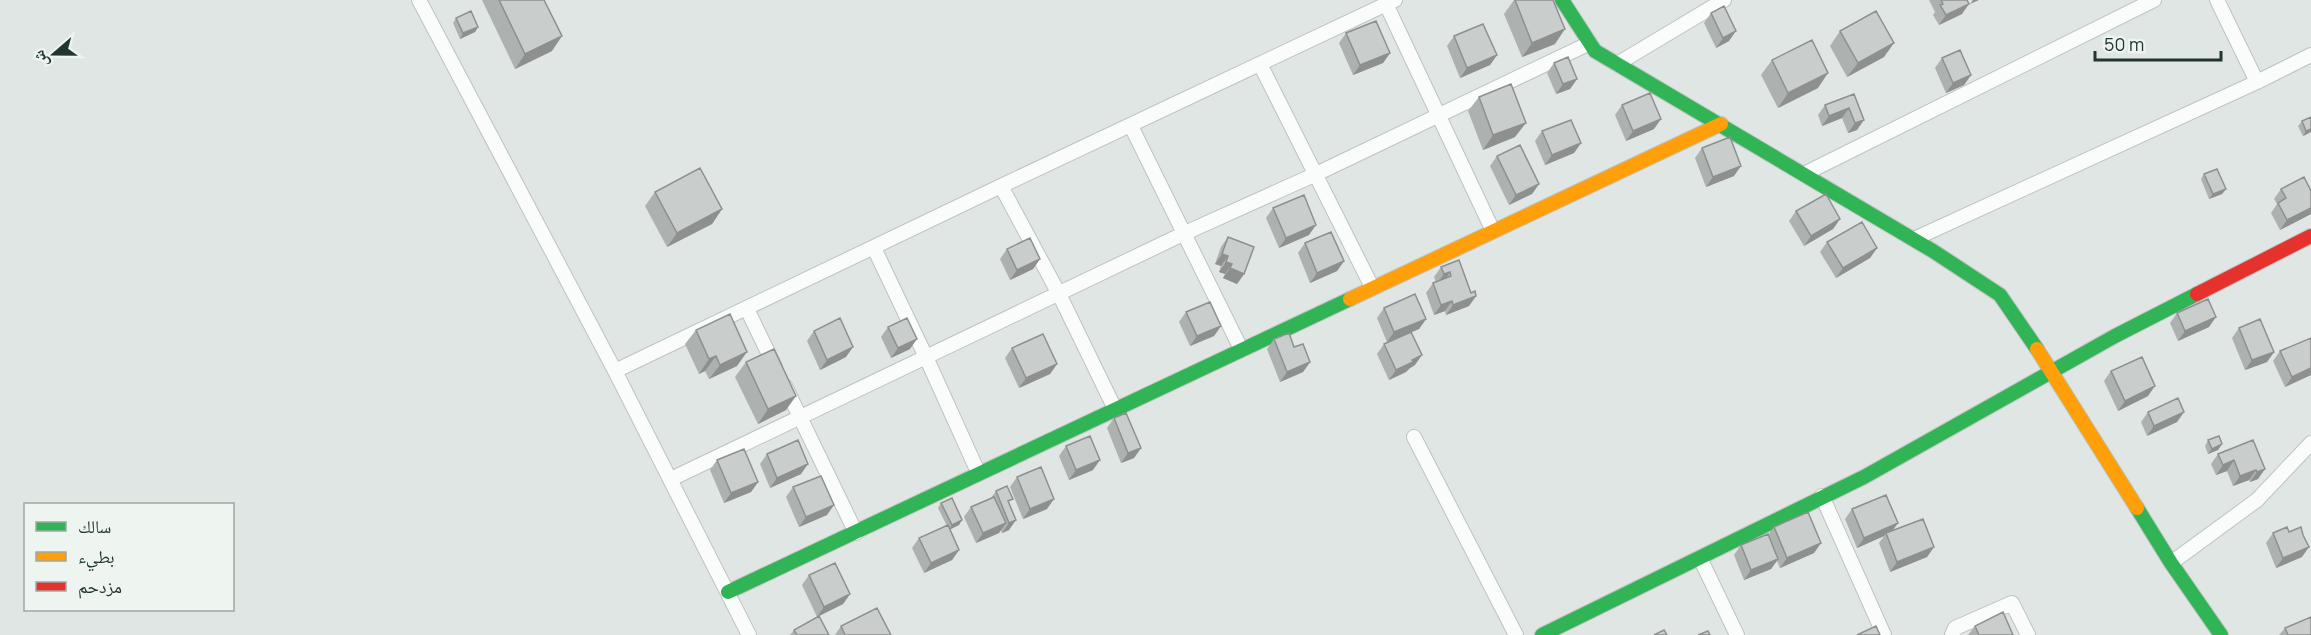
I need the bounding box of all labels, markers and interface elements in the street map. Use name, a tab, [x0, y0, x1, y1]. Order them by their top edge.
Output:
north arrow	[24, 24, 84, 84]
scale bar	[2095, 24, 2221, 62]
text: 50 m	[2104, 32, 2144, 56]
text: ش	[27, 47, 53, 71]
legend	[24, 503, 234, 611]
text: سالك	[78, 514, 111, 538]
text: بطيء	[78, 544, 115, 572]
text: مزدحم	[78, 574, 122, 599]

